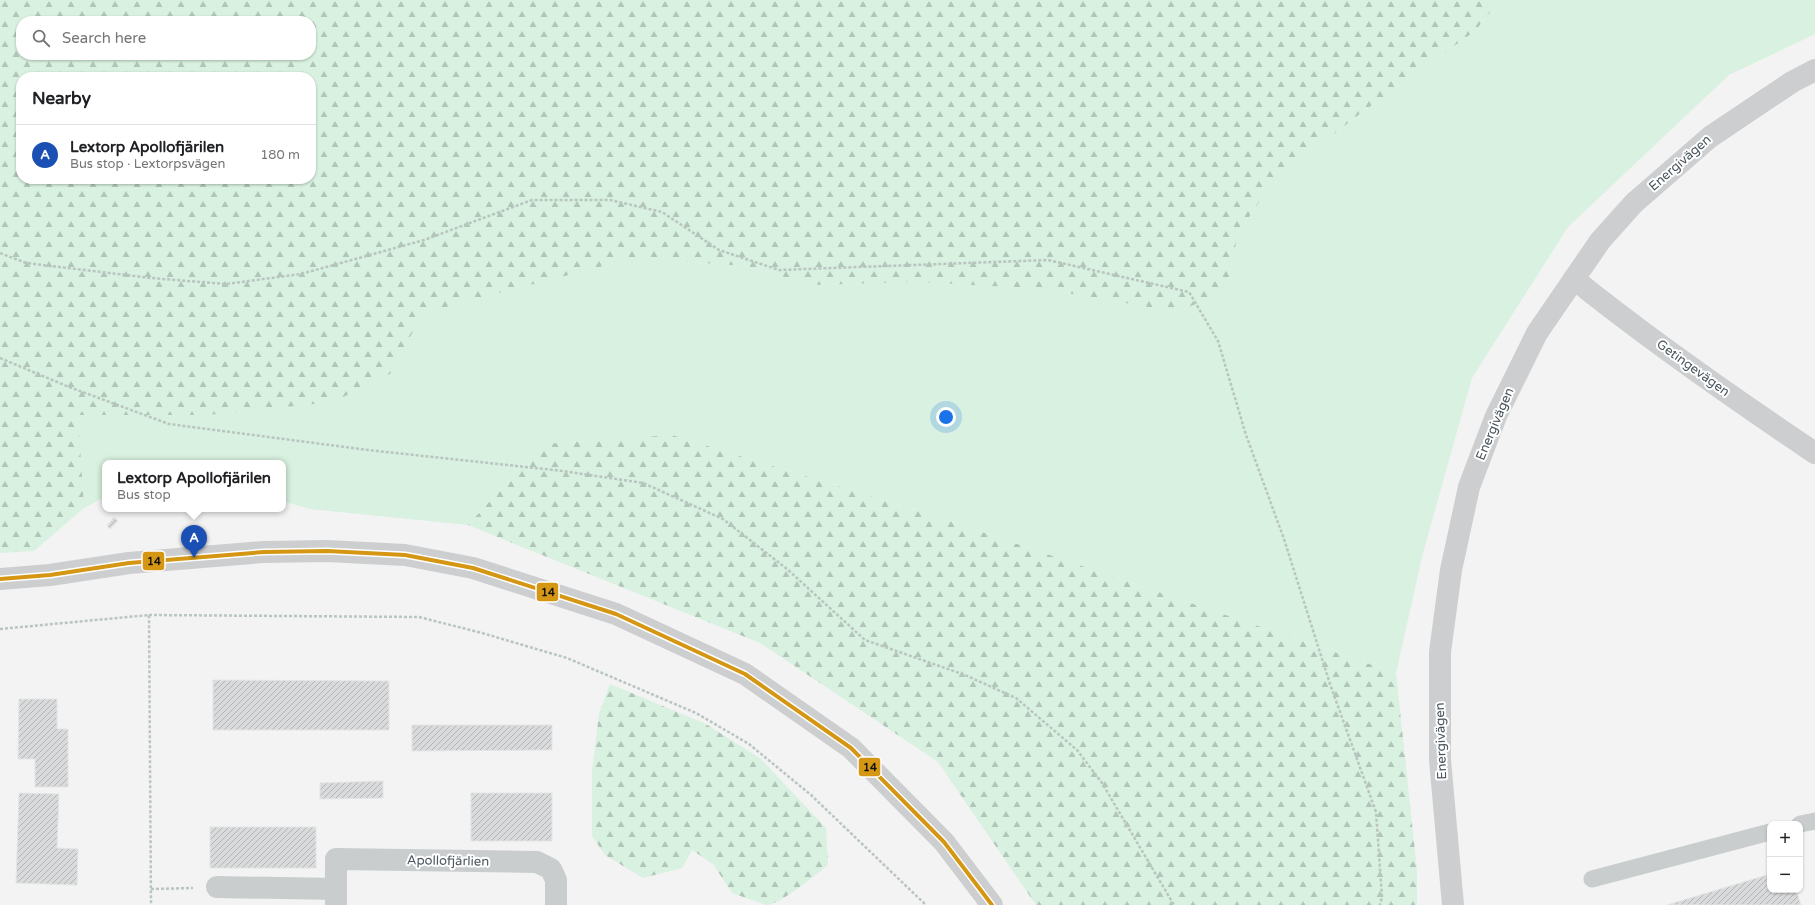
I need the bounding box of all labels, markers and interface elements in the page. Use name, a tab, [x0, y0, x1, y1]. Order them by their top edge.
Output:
search box	[16, 16, 316, 60]
icon: search	[30, 27, 52, 49]
text: Search here	[62, 29, 146, 47]
text: Nearby	[32, 88, 91, 109]
street label: Energivägen	[1646, 132, 1714, 194]
text: Lextorp Apollofjärilen	[70, 138, 224, 156]
text: A	[40, 147, 50, 163]
text: 180 m	[260, 147, 300, 163]
text: Bus stop · Lextorpsvägen	[70, 156, 225, 172]
street label: Getingevägen	[1653, 336, 1733, 400]
street label: Energivägen	[1473, 385, 1517, 463]
your location	[936, 407, 956, 427]
popup	[102, 460, 286, 512]
text: Lextorp Apollofjärilen	[117, 469, 271, 487]
text: Bus stop	[117, 487, 171, 503]
pin: A	[181, 525, 207, 558]
line badge: 14	[142, 551, 165, 571]
text: 14	[147, 555, 161, 568]
line badge: 14	[536, 582, 559, 602]
text: 14	[541, 586, 555, 599]
street label: Energivägen	[1432, 702, 1450, 780]
line badge: 14	[858, 757, 881, 777]
text: 14	[863, 761, 877, 774]
map controls	[1767, 821, 1803, 893]
button: +	[1767, 821, 1803, 857]
street label: Apollofjärlien	[407, 852, 489, 870]
button: −	[1767, 857, 1803, 893]

